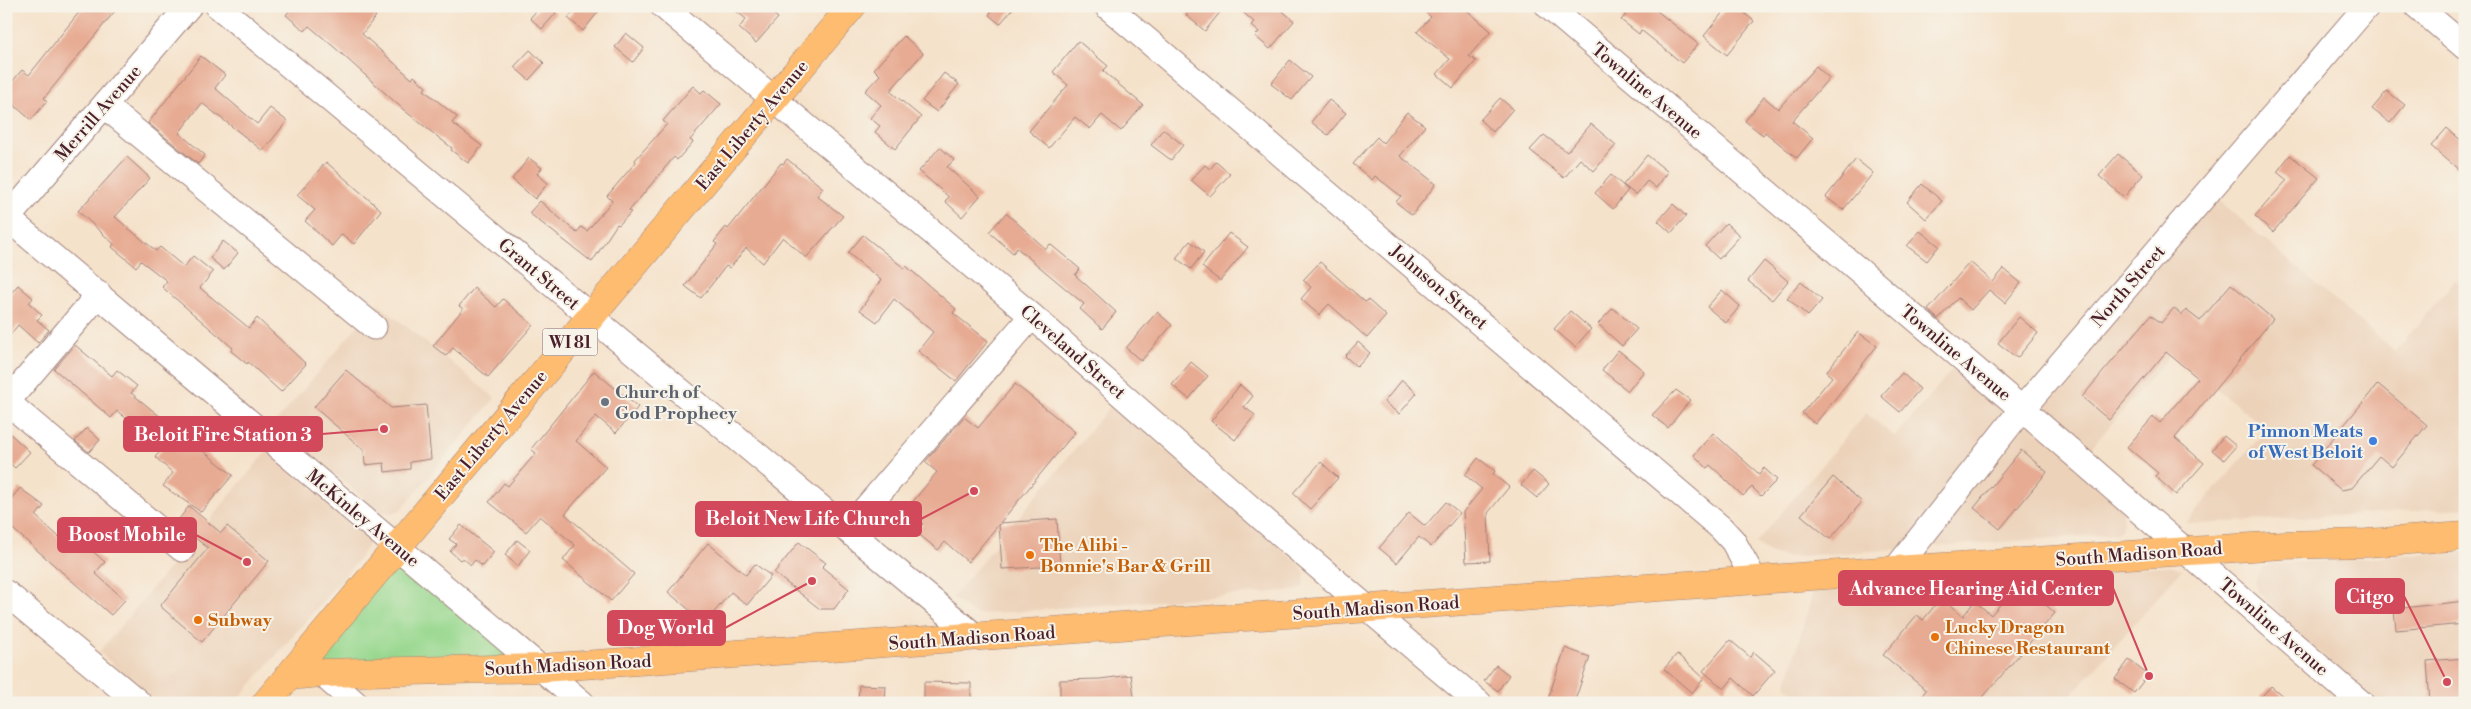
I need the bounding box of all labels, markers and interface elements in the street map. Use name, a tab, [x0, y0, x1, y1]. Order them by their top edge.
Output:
street label: Townline Avenue	[1586, 38, 1707, 145]
street label: East Liberty Avenue	[691, 55, 814, 195]
street label: Merrill Avenue	[50, 60, 147, 166]
street label: Grant Street	[493, 234, 585, 316]
street label: Johnson Street	[1384, 239, 1493, 335]
street label: North Street	[2086, 240, 2171, 332]
street label: Cleveland Street	[1015, 300, 1131, 405]
street label: Townline Avenue	[1895, 300, 2016, 407]
road number: WI 81	[542, 328, 598, 356]
street label: East Liberty Avenue	[430, 365, 553, 505]
place label: Church of God Prophecy	[615, 381, 738, 425]
marker: Church of God Prophecy	[599, 396, 611, 408]
callout: Beloit Fire Station 3	[124, 417, 322, 451]
place label: Pinnon Meats of West Beloit	[2248, 420, 2364, 464]
text: Beloit Fire Station 3	[134, 423, 312, 447]
marker: Pinnon Meats of West Beloit	[2367, 435, 2379, 447]
street label: McKinley Avenue	[301, 464, 424, 572]
callout: Beloit New Life Church	[696, 502, 921, 536]
text: Beloit New Life Church	[705, 507, 911, 531]
callout: Boost Mobile	[58, 518, 196, 552]
text: Boost Mobile	[68, 523, 186, 547]
place label: The Alibi - Bonnie's Bar & Grill	[1040, 534, 1211, 578]
street label: South Madison Road	[2055, 537, 2224, 572]
marker: The Alibi - Bonnie's Bar & Grill	[1024, 549, 1036, 561]
callout: Advance Hearing Aid Center	[1839, 571, 2113, 605]
street label: Townline Avenue	[2214, 573, 2333, 681]
text: Advance Hearing Aid Center	[1848, 577, 2103, 601]
callout: Citgo	[2336, 579, 2404, 613]
text: Citgo	[2346, 585, 2394, 609]
street label: South Madison Road	[1292, 591, 1461, 626]
place label: Subway	[208, 609, 273, 632]
callout: Dog World	[608, 611, 725, 645]
marker: Subway	[192, 614, 204, 626]
text: Dog World	[618, 616, 714, 640]
place label: Lucky Dragon Chinese Restaurant	[1945, 616, 2111, 660]
street label: South Madison Road	[888, 621, 1057, 656]
marker: Lucky Dragon Chinese Restaurant	[1929, 631, 1941, 643]
street label: South Madison Road	[484, 650, 653, 681]

